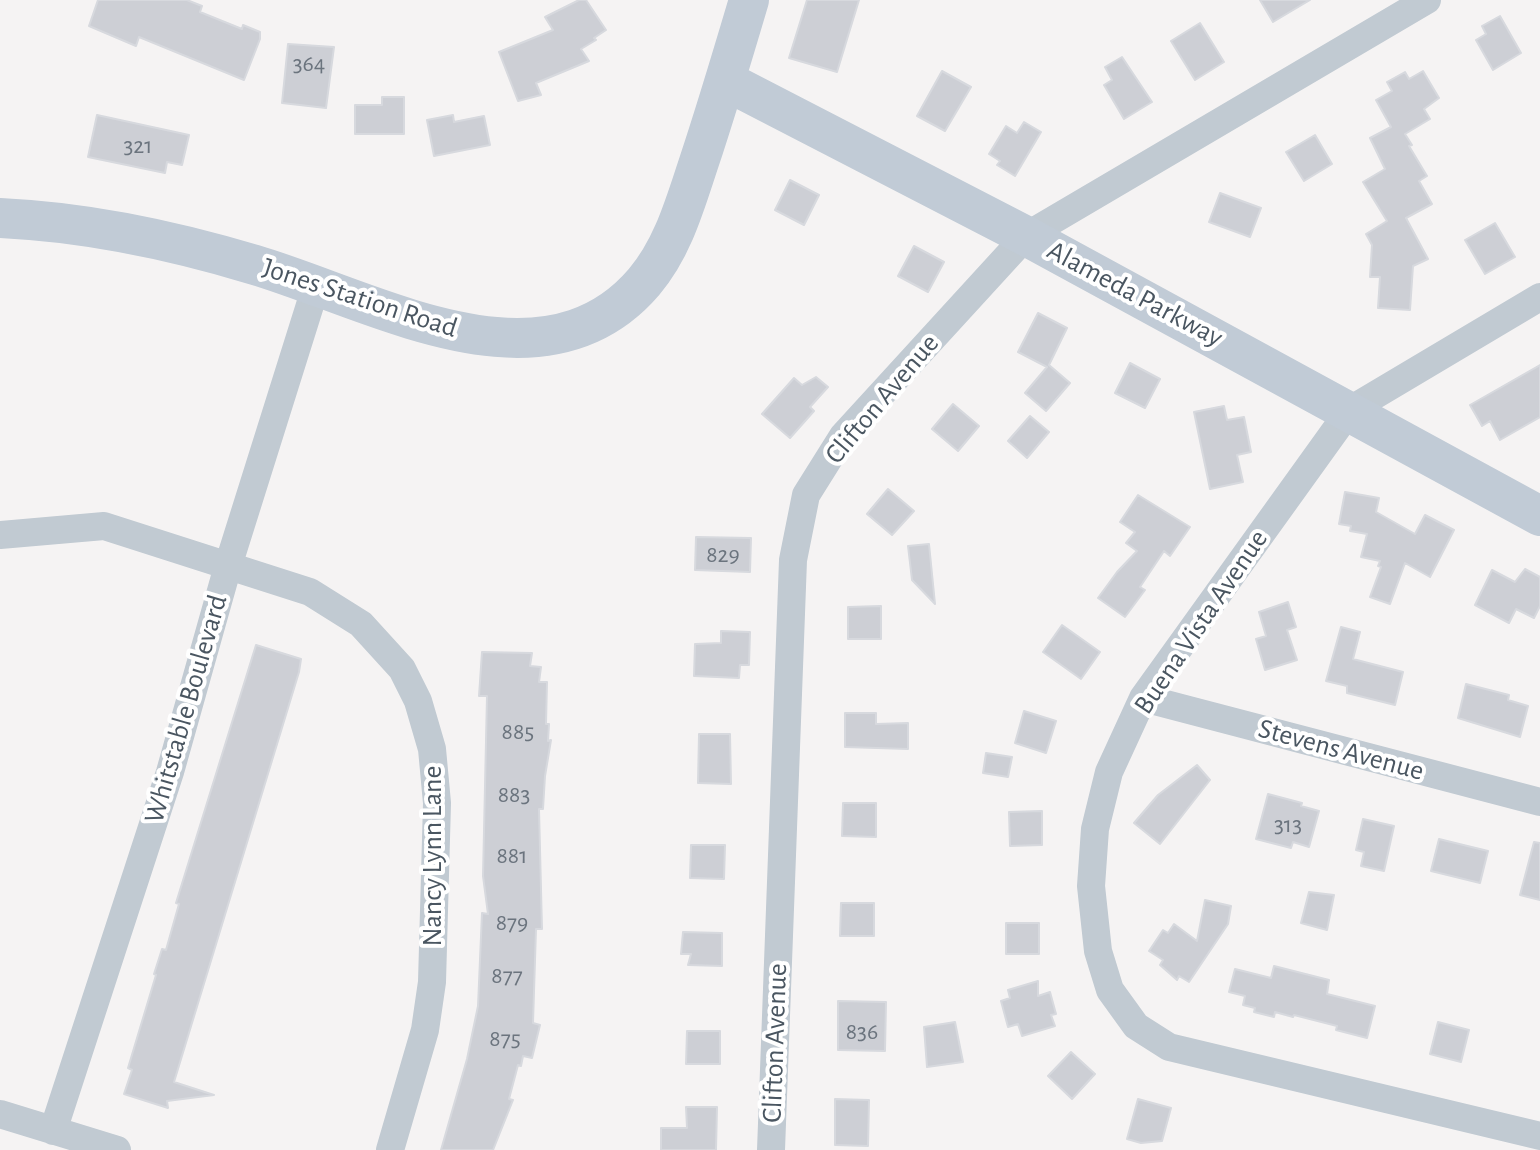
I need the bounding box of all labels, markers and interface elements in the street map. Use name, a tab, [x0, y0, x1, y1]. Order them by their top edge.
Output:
house number: 364	[293, 50, 325, 78]
house number: 321	[123, 132, 153, 160]
street label: Alameda Parkway	[1041, 234, 1229, 354]
street label: Jones Station Road	[258, 251, 462, 345]
street label: Clifton Avenue	[818, 327, 946, 471]
street label: Buena Vista Avenue	[1127, 523, 1275, 721]
house number: 829	[706, 541, 740, 569]
street label: Whitstable Boulevard	[137, 591, 235, 827]
street label: Stevens Avenue	[1255, 712, 1427, 788]
house number: 885	[502, 718, 534, 746]
street label: Nancy Lynn Lane	[416, 766, 450, 946]
house number: 883	[498, 781, 530, 809]
house number: 313	[1274, 811, 1302, 839]
house number: 881	[496, 842, 528, 870]
house number: 879	[496, 909, 528, 937]
house number: 877	[491, 962, 523, 990]
street label: Clifton Avenue	[755, 963, 795, 1123]
house number: 836	[846, 1018, 878, 1046]
house number: 875	[489, 1025, 521, 1053]

